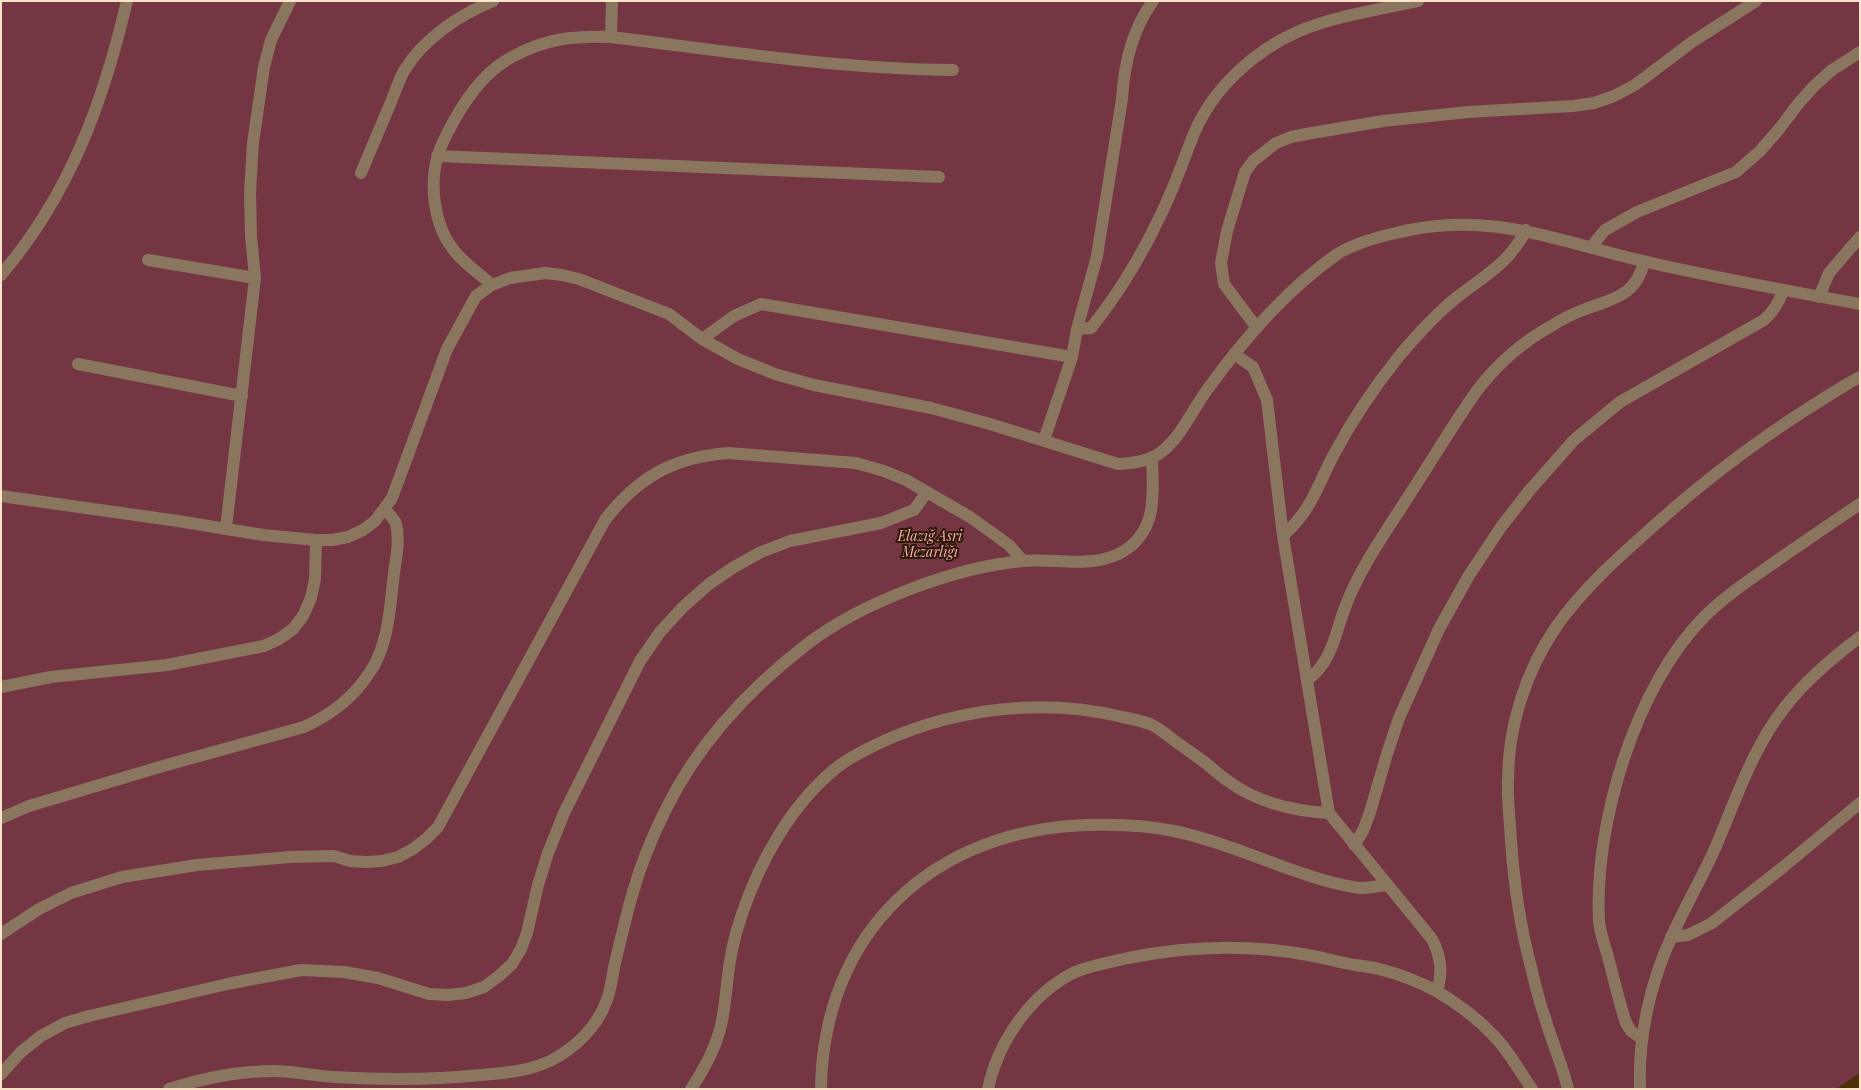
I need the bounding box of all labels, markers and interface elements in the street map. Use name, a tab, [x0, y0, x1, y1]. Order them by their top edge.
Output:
park label: Elazığ Asri Mezarlığı	[898, 529, 962, 562]

